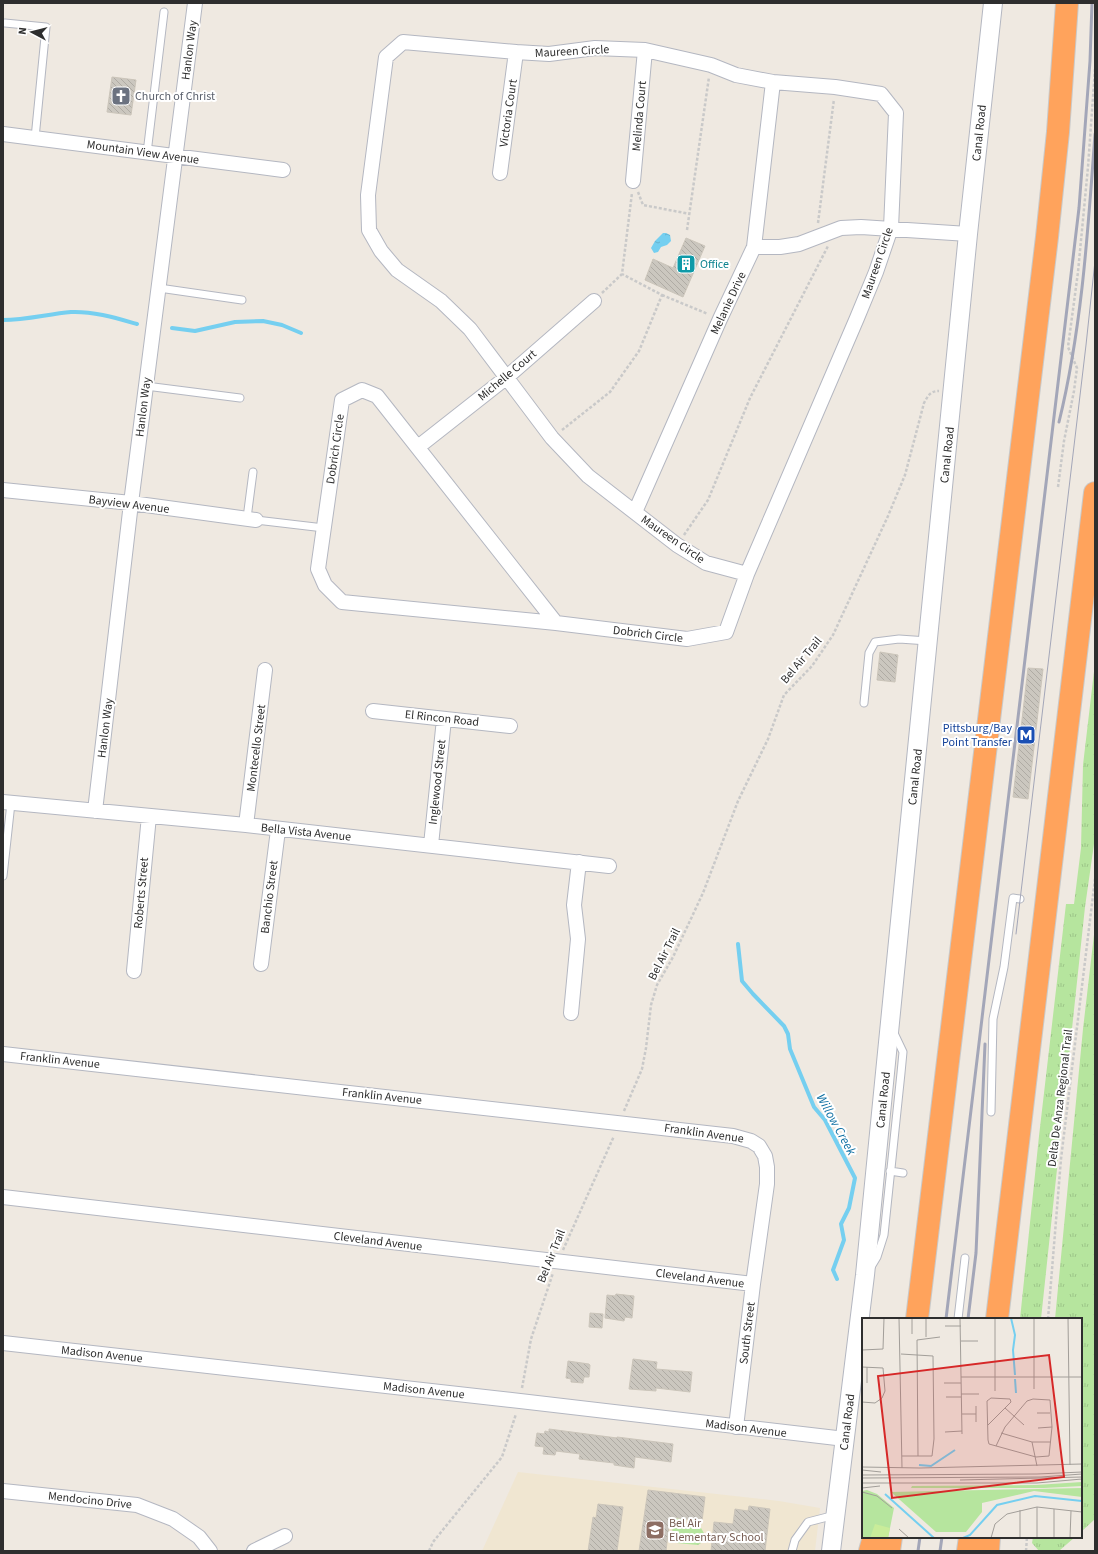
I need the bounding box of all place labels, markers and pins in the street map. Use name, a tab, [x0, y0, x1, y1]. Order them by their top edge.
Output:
church icon: Church of Christ	[110, 85, 132, 107]
place label: Church of Christ	[135, 88, 215, 105]
building icon: Office	[675, 253, 697, 275]
place label: Office	[700, 256, 729, 273]
place label: Pittsburg/Bay Point Transfer	[942, 720, 1013, 751]
metro station icon: Pittsburg/Bay Point Transfer	[1015, 724, 1037, 746]
place label: Bel Air Elementary School	[669, 1515, 764, 1546]
school or university icon: Bel Air Elementary School	[644, 1519, 666, 1541]

